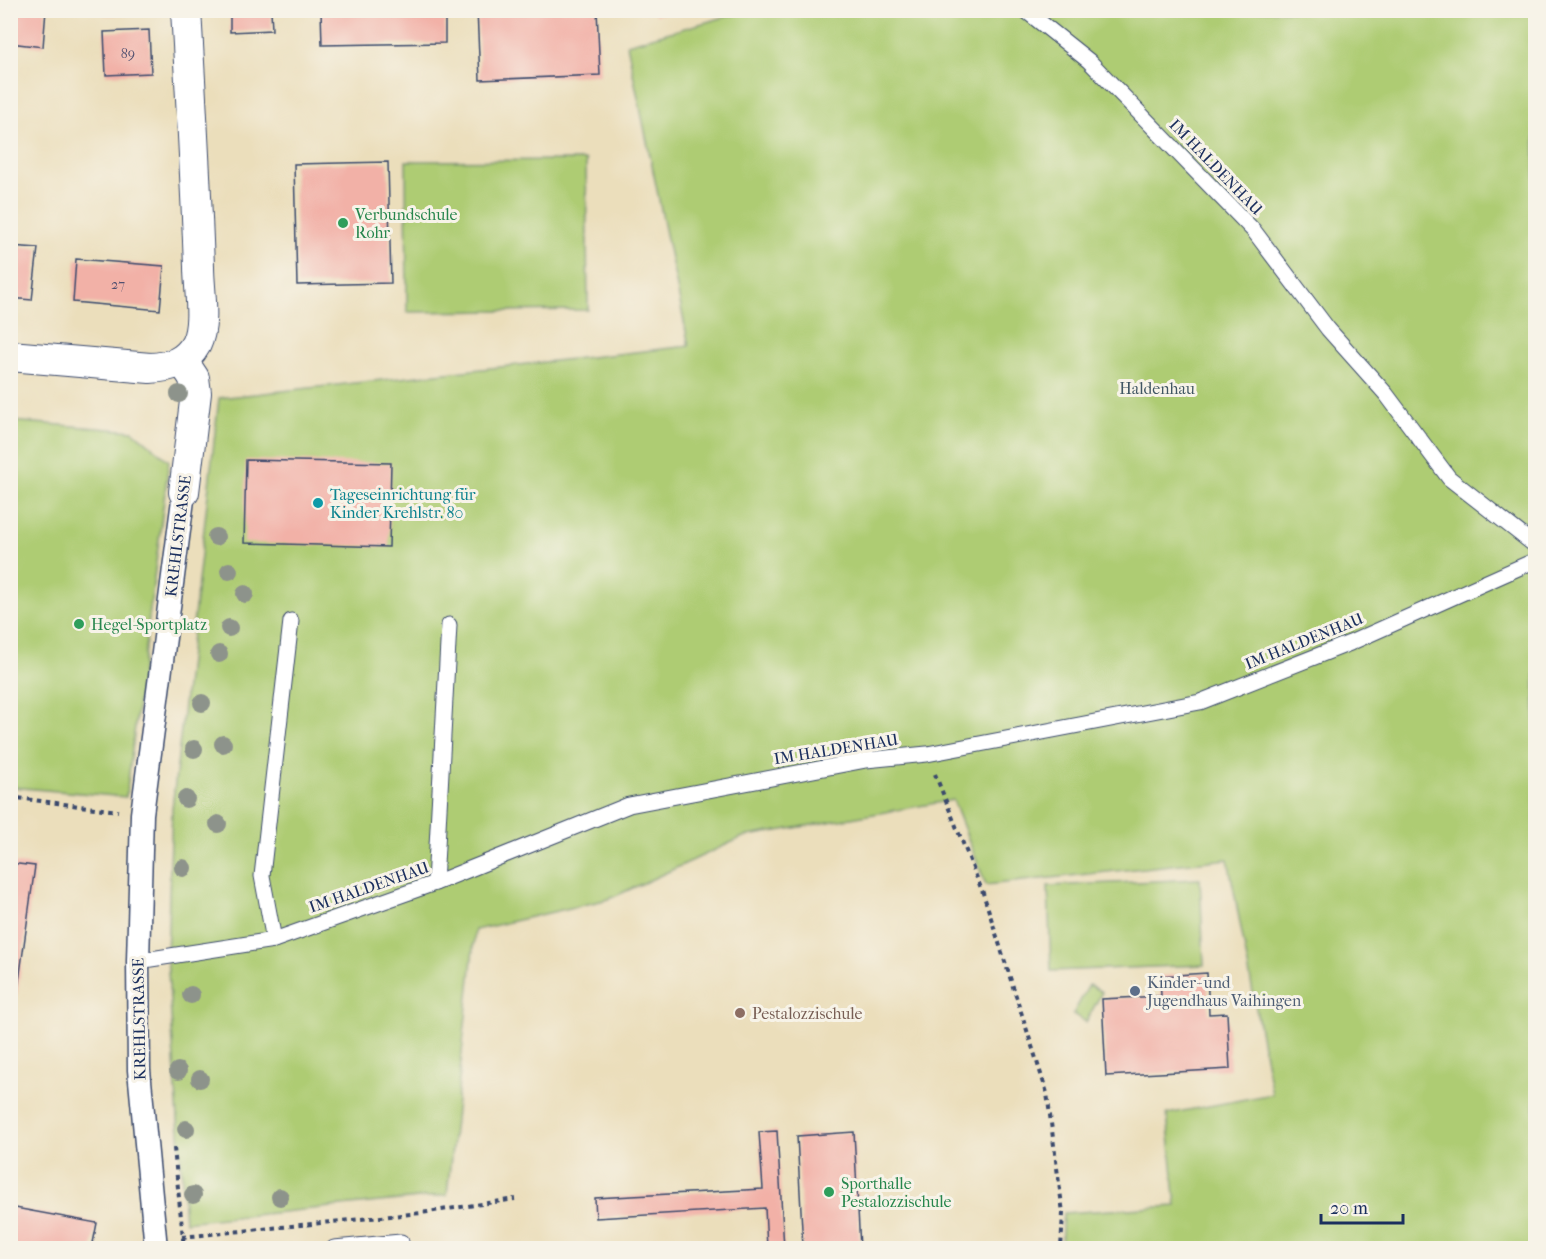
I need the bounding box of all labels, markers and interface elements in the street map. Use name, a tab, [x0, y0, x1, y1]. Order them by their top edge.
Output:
house number: 89	[121, 45, 135, 62]
street label: IM HALDENHAU	[1165, 115, 1267, 219]
place label: Verbundschule Rohr	[354, 205, 457, 242]
marker: Verbundschule Rohr	[336, 216, 350, 230]
house number: 27	[111, 276, 125, 293]
park label: Haldenhau	[1119, 379, 1195, 398]
street label: KREHLSTRASSE	[161, 474, 195, 598]
place label: Tageseinrichtung für Kinder Krehlstr. 80	[330, 485, 476, 522]
marker: Tageseinrichtung für Kinder Krehlstr. 80	[311, 496, 325, 510]
street label: IM HALDENHAU	[1242, 608, 1366, 673]
place label: Hegel-Sportplatz	[91, 615, 207, 634]
marker: Hegel-Sportplatz	[72, 617, 86, 631]
street label: IM HALDENHAU	[772, 730, 900, 768]
street label: IM HALDENHAU	[306, 857, 432, 916]
street label: KREHLSTRASSE	[128, 957, 150, 1080]
place label: Kinder- und Jugendhaus Vaihingen	[1145, 973, 1302, 1010]
marker: Kinder- und Jugendhaus Vaihingen	[1128, 984, 1142, 998]
place label: Pestalozzischule	[752, 1004, 863, 1023]
marker: Pestalozzischule	[733, 1006, 747, 1020]
place label: Sporthalle Pestalozzischule	[841, 1174, 952, 1211]
marker: Sporthalle Pestalozzischule	[822, 1185, 836, 1199]
scale bar	[1321, 1187, 1404, 1225]
text: 20 m	[1330, 1198, 1368, 1219]

